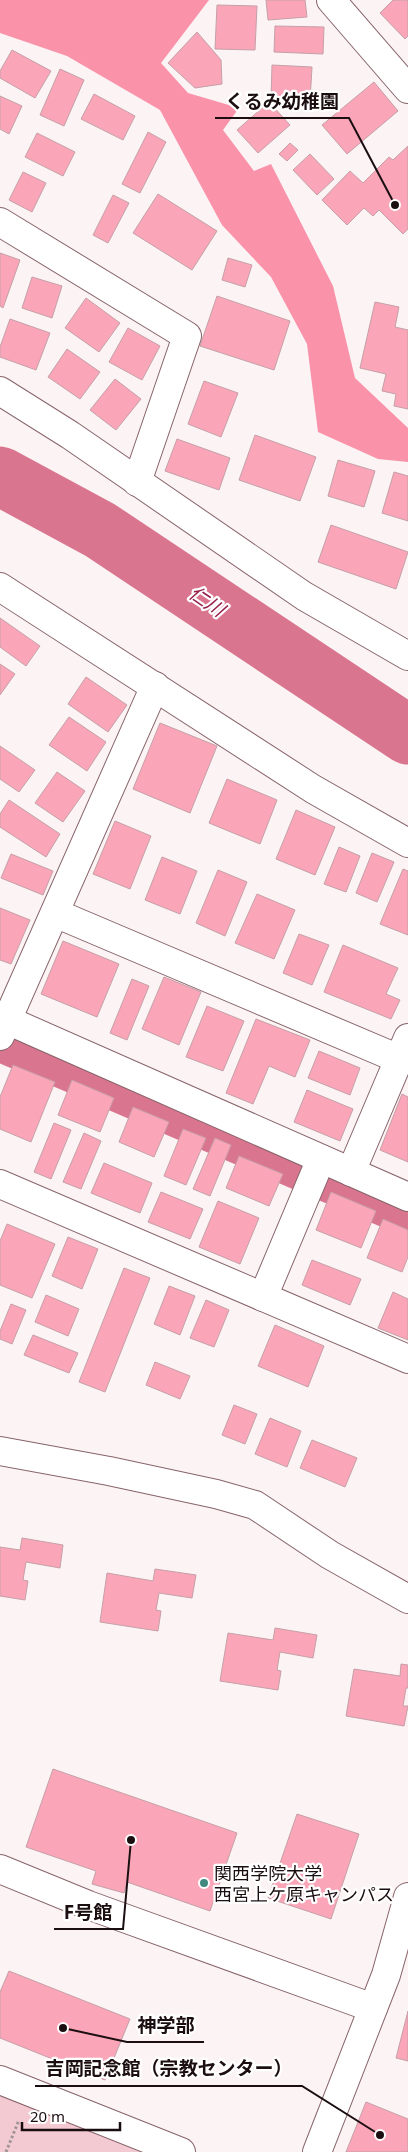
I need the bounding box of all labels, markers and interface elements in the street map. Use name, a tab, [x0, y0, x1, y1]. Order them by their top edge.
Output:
callout: くるみ幼稚園	[215, 84, 349, 118]
text: くるみ幼稚園	[225, 88, 339, 114]
water label: 仁川	[184, 580, 232, 624]
place label: 関西学院大学 西宮上ケ原キャンパス	[214, 1861, 394, 1906]
marker: 関西学院大学 西宮上ケ原キャンパス	[198, 1877, 210, 1889]
callout: F号館	[54, 1895, 123, 1929]
text: F号館	[64, 1899, 112, 1925]
callout: 神学部	[127, 2008, 204, 2042]
text: 神学部	[137, 2012, 195, 2038]
callout: 吉岡記念館（宗教センター）	[35, 2052, 302, 2086]
text: 吉岡記念館（宗教センター）	[45, 2055, 293, 2081]
scale bar	[22, 2100, 120, 2132]
text: 20 m	[30, 2106, 65, 2126]

